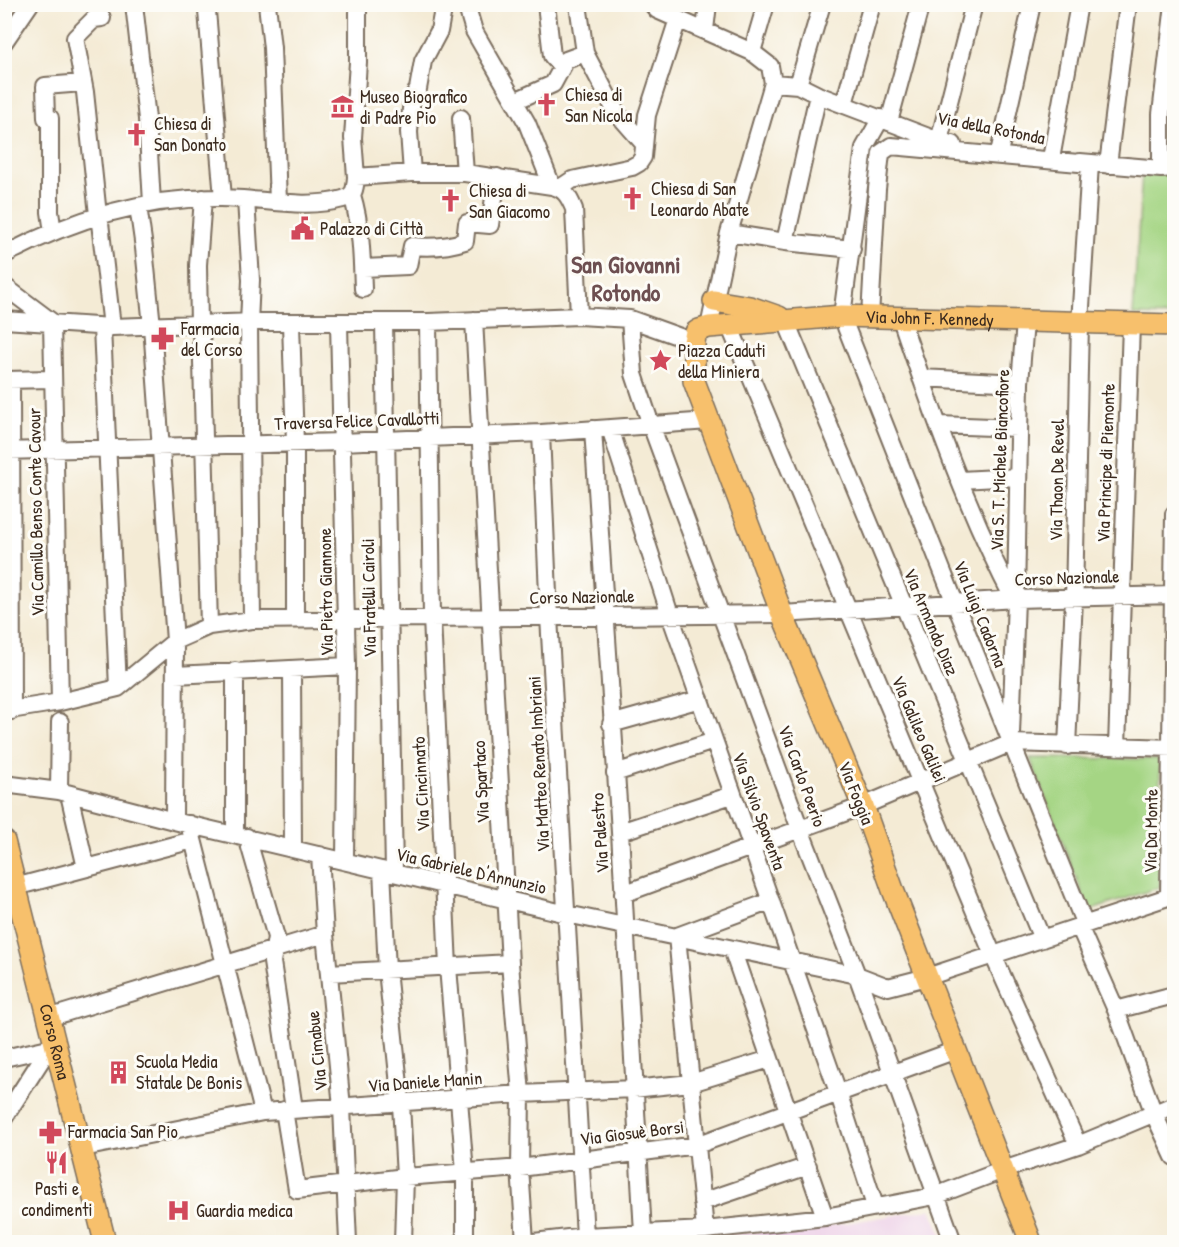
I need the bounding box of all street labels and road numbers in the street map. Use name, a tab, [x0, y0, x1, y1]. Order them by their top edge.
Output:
street label: Via della Rotonda	[935, 105, 1047, 150]
street label: Via John F. Kennedy	[865, 304, 995, 332]
street label: Via S. T. Michele Biancofiore	[984, 369, 1015, 551]
street label: Via Principe di Piemonte	[1090, 383, 1121, 543]
street label: Traversa Felice Cavallotti	[274, 405, 440, 436]
street label: Via Camillo Benso Conte Cavour	[21, 407, 50, 617]
street label: Via Thaon De Revel	[1043, 418, 1070, 541]
street label: Via Pietro Giannone	[312, 528, 339, 656]
street label: Via Fratelli Cairoli	[355, 538, 382, 658]
street label: Via Luigi Cadorna	[948, 557, 1013, 671]
street label: Corso Nazionale	[1014, 563, 1120, 592]
street label: Via Armando Diaz	[898, 564, 965, 680]
street label: Corso Nazionale	[529, 583, 635, 610]
street label: Via Galileo Galilei	[886, 672, 953, 786]
street label: Via Matteo Renato Imbriani	[521, 675, 556, 853]
street label: Via Carlo Poerio	[772, 721, 832, 830]
street label: Via Cincinnato	[406, 736, 435, 832]
street label: Via Spartaco	[466, 740, 495, 824]
street label: Via Silvio Spaventa	[727, 748, 792, 873]
street label: Via Foggia	[832, 757, 881, 828]
street label: Via Da Monte	[1137, 789, 1164, 873]
street label: Via Palestro	[584, 792, 615, 874]
street label: Via Gabriele D'Annunzio	[393, 841, 549, 900]
street label: Corso Roma	[33, 1001, 77, 1082]
street label: Via Cimabue	[300, 1010, 333, 1092]
street label: Via Daniele Manin	[367, 1065, 483, 1098]
street label: Via Giosuè Borsi	[578, 1114, 686, 1151]

